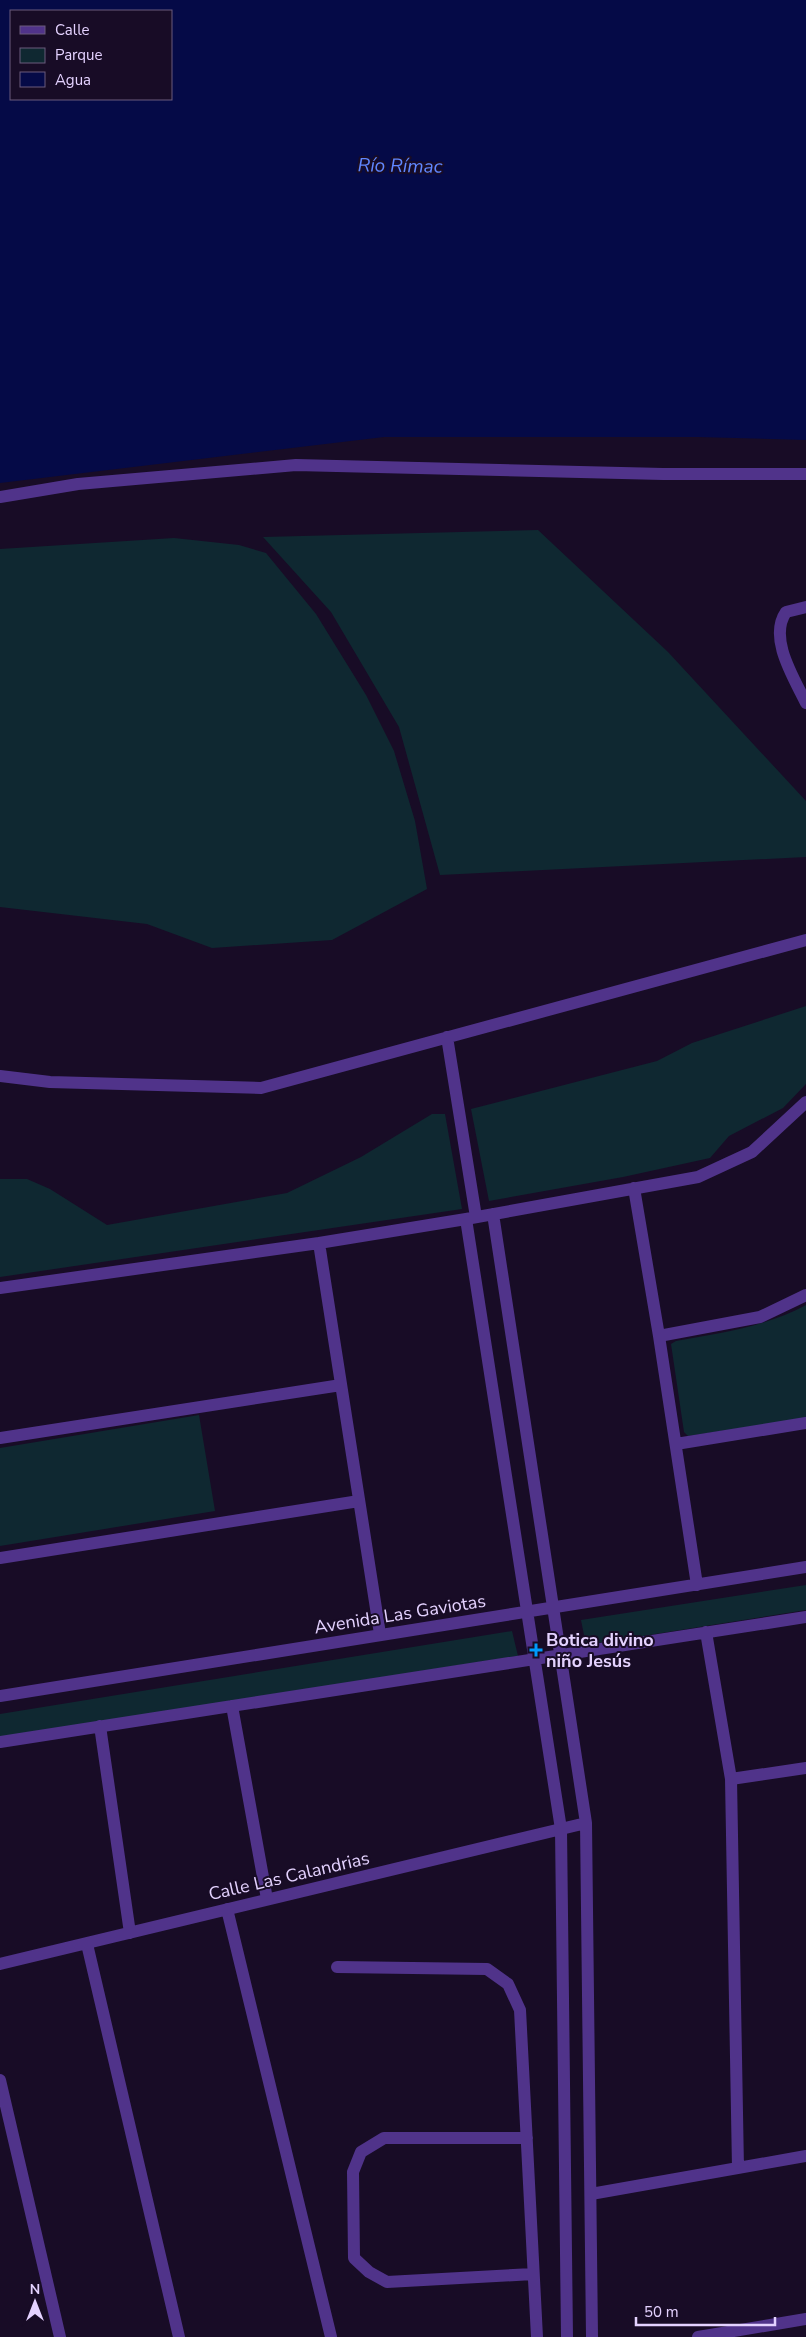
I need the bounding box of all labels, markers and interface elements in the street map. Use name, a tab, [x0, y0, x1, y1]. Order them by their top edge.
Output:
legend	[10, 10, 172, 100]
text: Calle	[55, 20, 90, 40]
text: Parque	[55, 45, 103, 65]
text: Agua	[55, 70, 91, 90]
water label: Río Rímac	[357, 152, 443, 180]
street label: Avenida Las Gaviotas	[312, 1589, 488, 1639]
place label: Botica divino niño Jesús	[546, 1628, 654, 1673]
marker: Botica divino niño Jesús	[530, 1644, 542, 1656]
street label: Calle Las Calandrias	[206, 1846, 372, 1906]
north arrow	[10, 2277, 60, 2327]
text: N	[30, 2280, 40, 2299]
scale bar	[636, 2294, 775, 2326]
text: 50 m	[644, 2302, 679, 2322]

